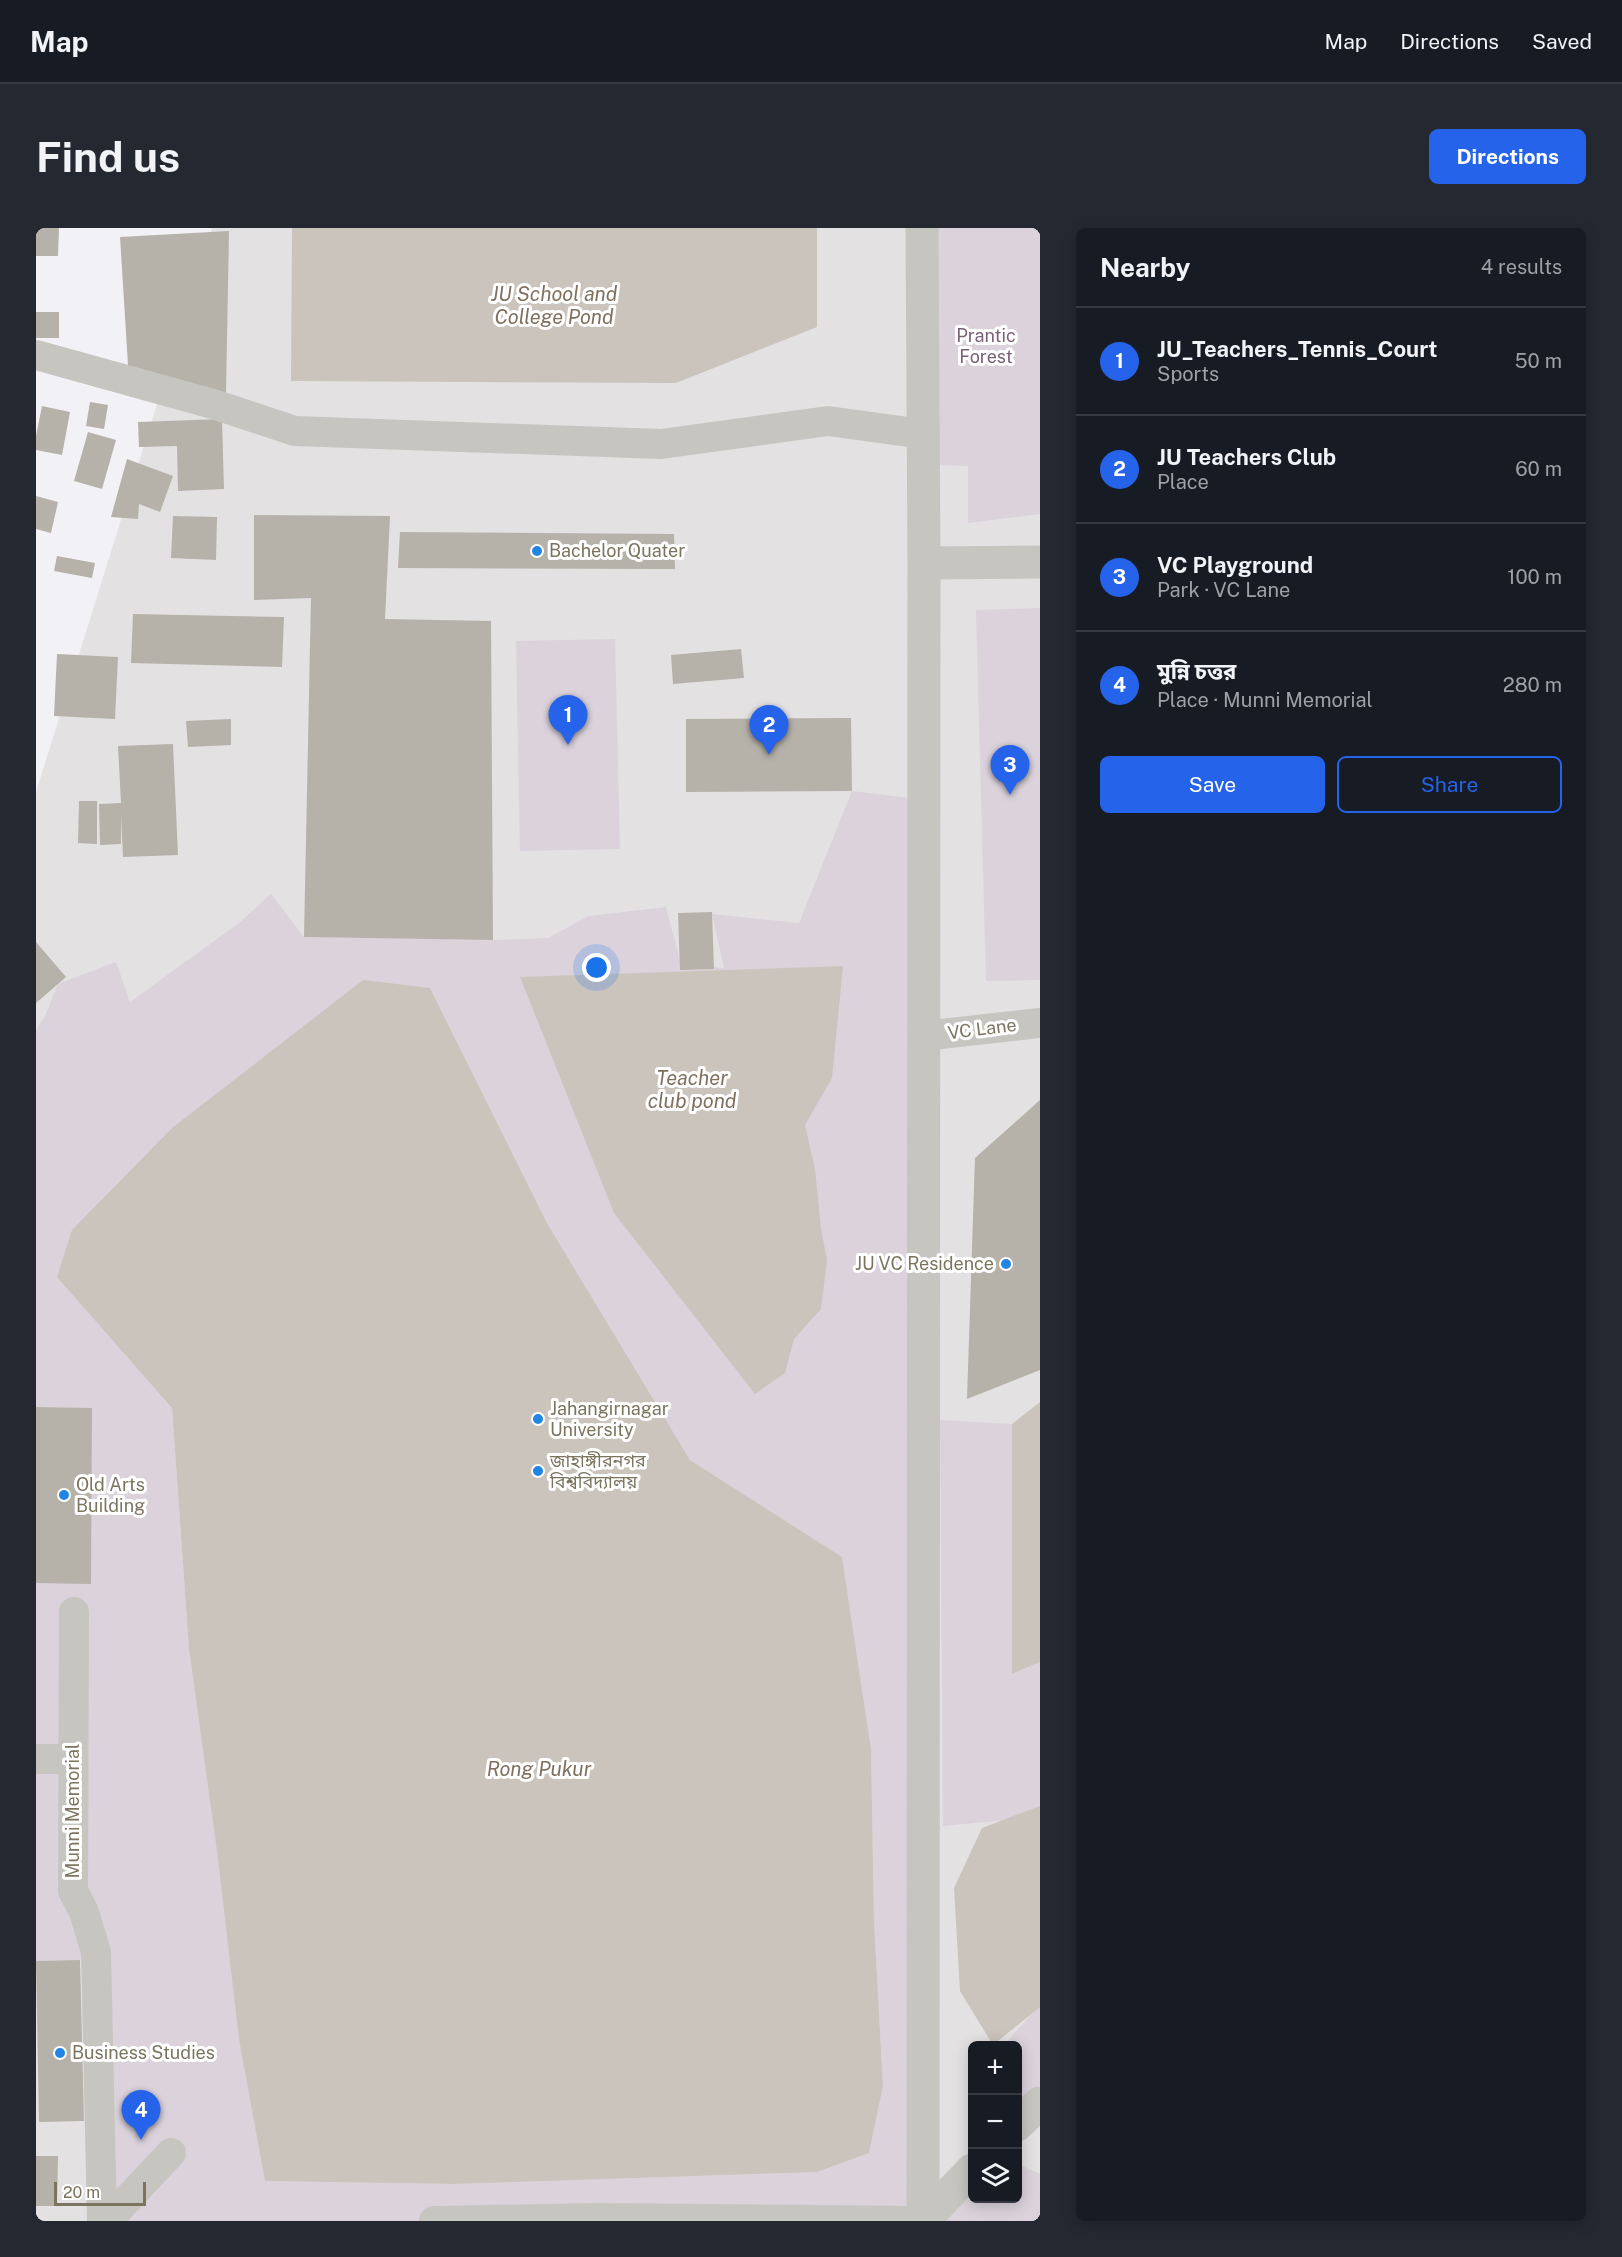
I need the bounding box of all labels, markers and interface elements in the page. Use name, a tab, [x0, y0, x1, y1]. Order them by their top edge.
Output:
text: Map	[30, 25, 89, 58]
text: Map	[1325, 29, 1367, 54]
text: Directions	[1400, 29, 1499, 54]
text: Saved	[1532, 29, 1592, 54]
button: Directions	[1429, 129, 1586, 184]
text: Find us	[36, 132, 180, 181]
text: Nearby	[1100, 252, 1190, 283]
text: 4 results	[1481, 255, 1562, 279]
water label: JU School and College Pond	[491, 282, 618, 329]
park label: Prantic Forest	[956, 325, 1016, 367]
text: JU_Teachers_Tennis_Court	[1157, 336, 1437, 362]
text: 1	[1115, 349, 1124, 373]
text: 50 m	[1515, 349, 1562, 373]
text: Sports	[1157, 362, 1219, 386]
text: JU Teachers Club	[1157, 444, 1336, 470]
text: 2	[1113, 457, 1126, 481]
text: 60 m	[1515, 457, 1562, 481]
text: Place	[1157, 470, 1209, 494]
place label: Bachelor Quater	[549, 540, 685, 561]
marker: Bachelor Quater	[530, 544, 544, 558]
text: VC Playground	[1157, 552, 1313, 578]
text: 3	[1113, 565, 1126, 589]
text: 100 m	[1507, 565, 1562, 589]
text: Park · VC Lane	[1157, 578, 1290, 602]
text: মুন্নি চত্তর	[1157, 658, 1236, 684]
text: 4	[1113, 673, 1126, 697]
text: 280 m	[1503, 673, 1562, 697]
text: Place · Munni Memorial	[1157, 688, 1373, 712]
pin: 1	[548, 696, 588, 745]
pin: 2	[750, 706, 788, 755]
pin: 3	[990, 746, 1030, 795]
button: Save	[1100, 756, 1325, 813]
button: Share	[1337, 756, 1562, 813]
your location	[582, 953, 611, 982]
street label: VC Lane	[946, 1014, 1018, 1043]
water label: Teacher club pond	[648, 1066, 737, 1113]
place label: JU VC Residence	[855, 1253, 994, 1274]
marker: JU VC Residence	[999, 1257, 1013, 1271]
place label: Jahangirnagar University	[550, 1398, 669, 1440]
marker: Jahangirnagar University	[531, 1412, 545, 1426]
place label: জাহাঙ্গীরনগর বিশ্ববিদ্যালয়	[549, 1450, 646, 1492]
marker: জাহাঙ্গীরনগর বিশ্ববিদ্যালয়	[531, 1464, 545, 1478]
place label: Old Arts Building	[76, 1474, 145, 1516]
marker: Old Arts Building	[57, 1488, 71, 1502]
street label: Munni Memorial	[62, 1744, 83, 1878]
water label: Rong Pukur	[487, 1757, 592, 1781]
map controls	[968, 2041, 1022, 2203]
button: +	[968, 2041, 1022, 2095]
place label: Business Studies	[72, 2042, 215, 2063]
marker: Business Studies	[53, 2046, 67, 2060]
pin: 4	[122, 2090, 160, 2140]
button: −	[968, 2095, 1022, 2149]
button: layers	[968, 2149, 1022, 2203]
scale bar	[54, 2179, 146, 2206]
text: 20 m	[63, 2183, 100, 2202]

